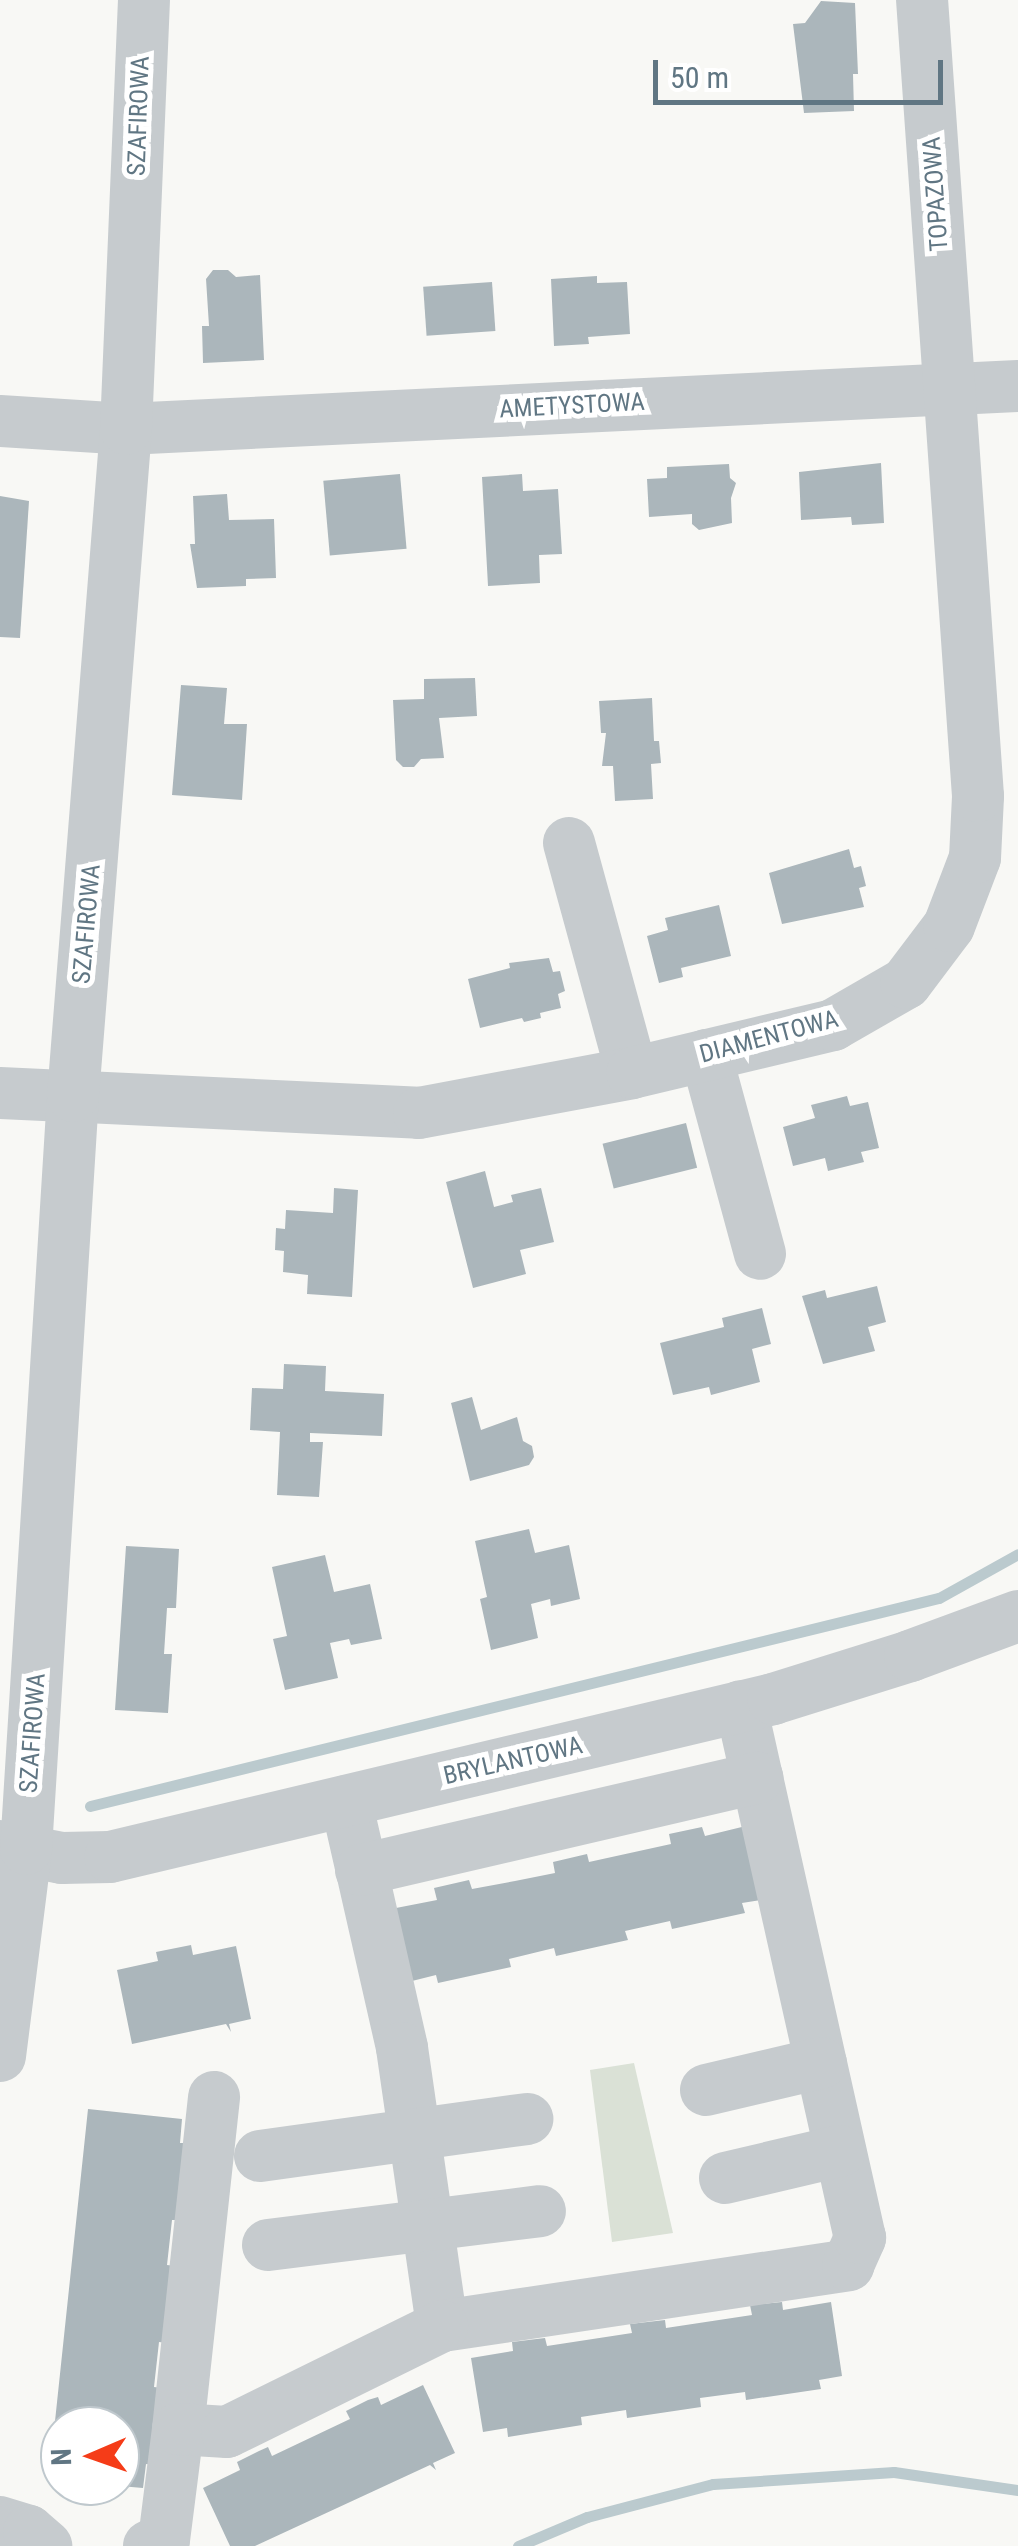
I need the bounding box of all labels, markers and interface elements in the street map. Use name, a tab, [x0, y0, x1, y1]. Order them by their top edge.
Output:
scale bar	[658, 40, 948, 102]
street label: SZAFIROWA	[122, 55, 156, 177]
text: 50 m	[670, 60, 729, 95]
street label: TOPAZOWA	[917, 136, 955, 252]
street label: AMETYSTOWA	[498, 387, 646, 425]
street label: SZAFIROWA	[67, 863, 107, 985]
street label: DIAMENTOWA	[696, 1004, 842, 1070]
street label: SZAFIROWA	[14, 1672, 52, 1794]
street label: BRYLANTOWA	[441, 1730, 585, 1792]
north arrow	[40, 2406, 140, 2506]
text: N	[45, 2448, 78, 2466]

